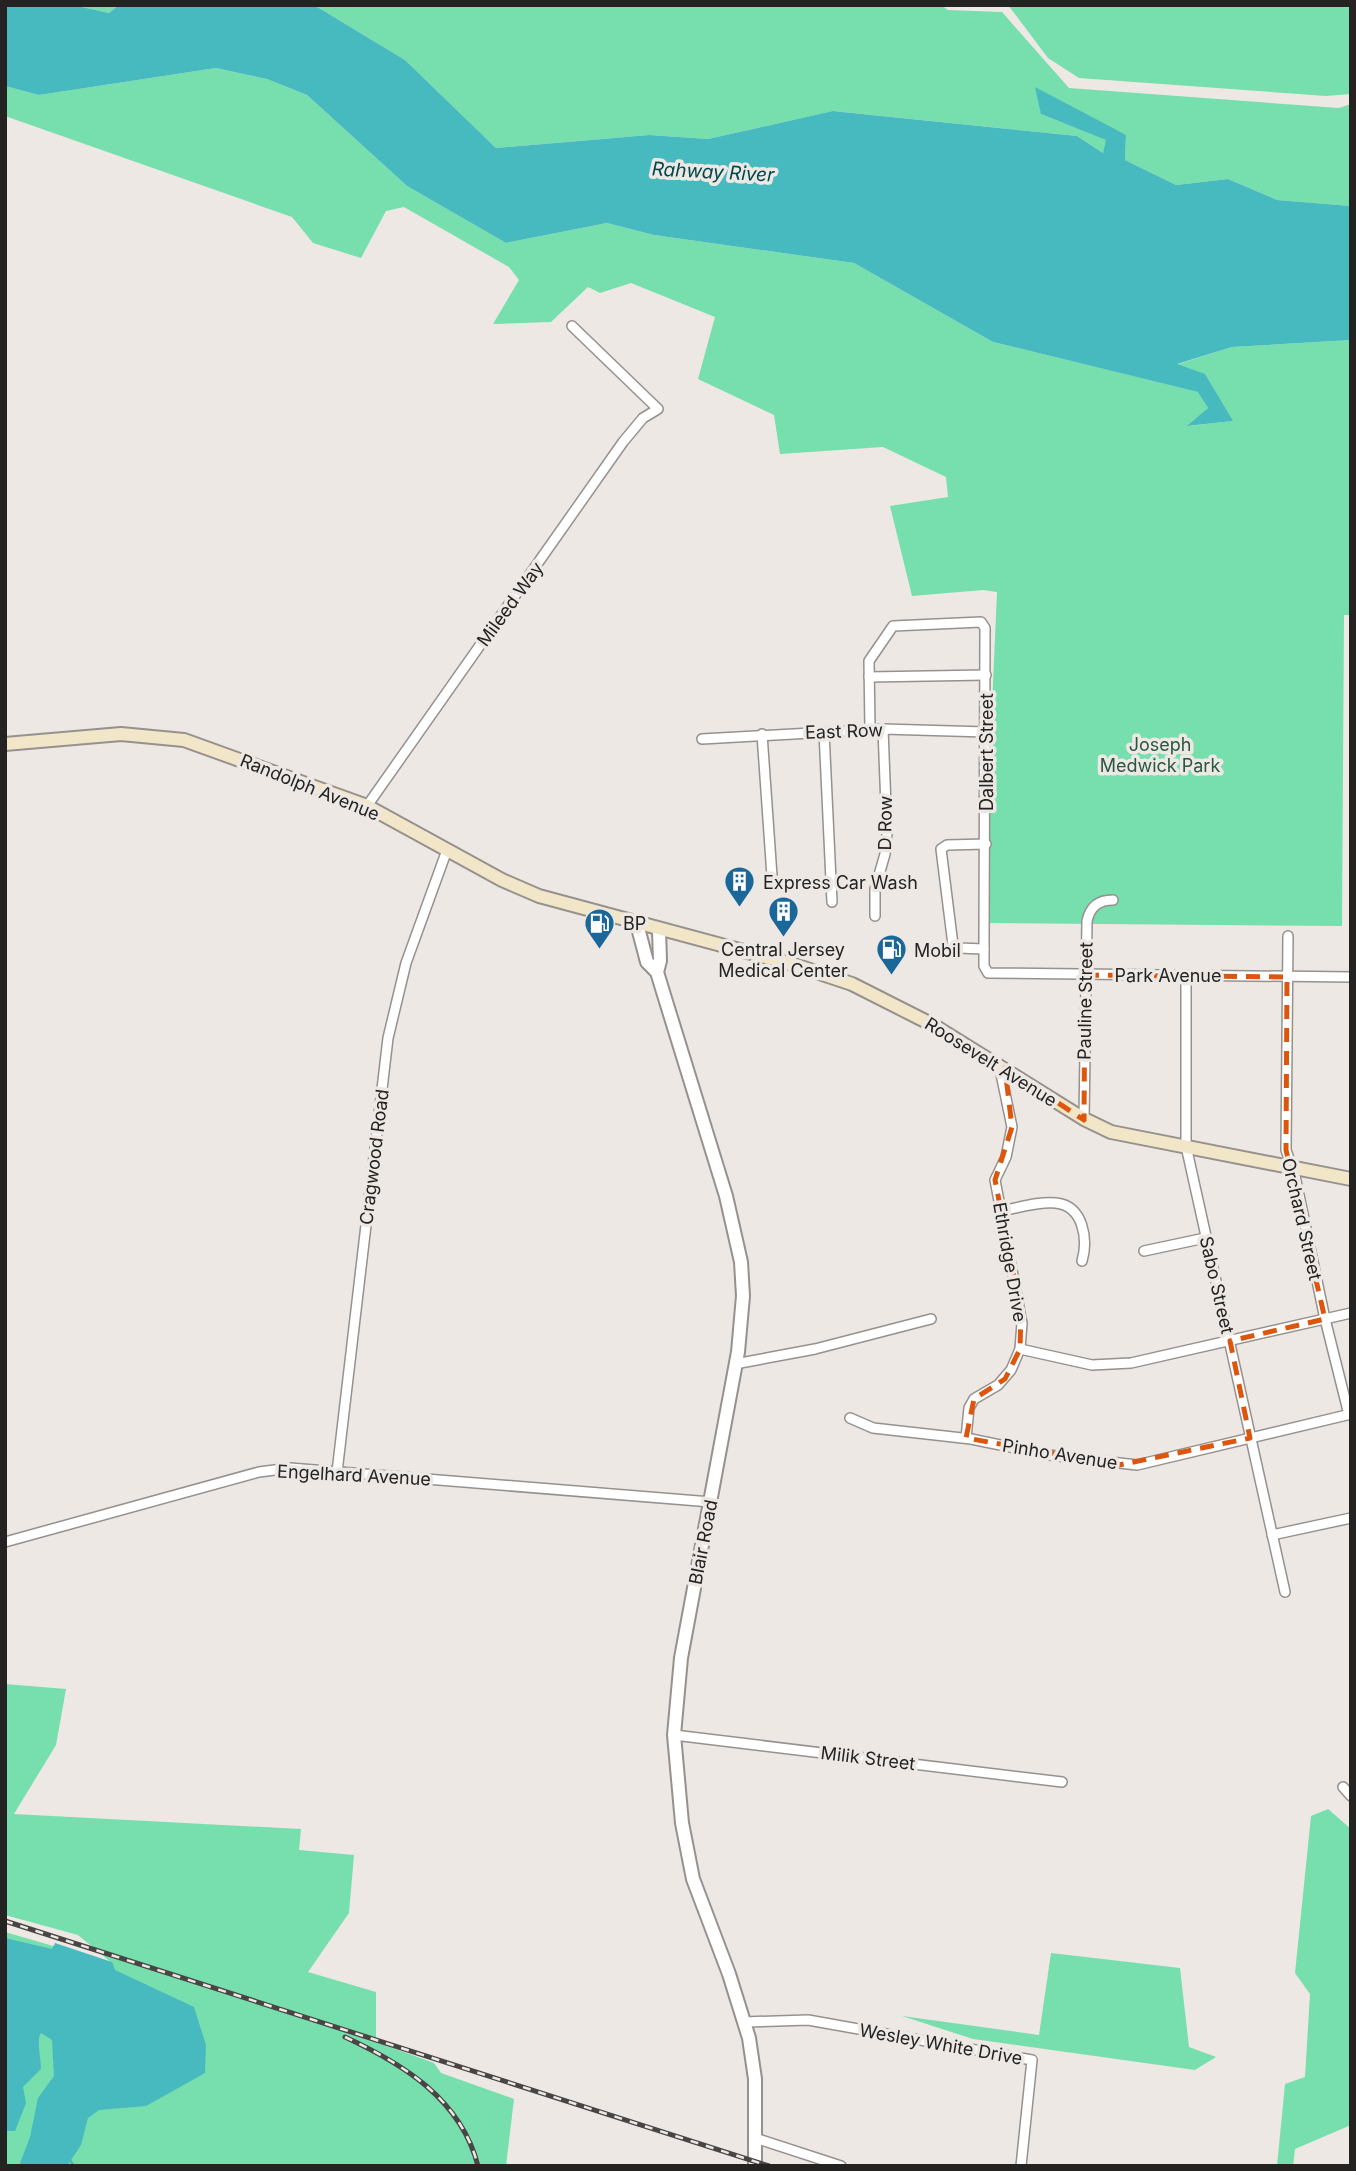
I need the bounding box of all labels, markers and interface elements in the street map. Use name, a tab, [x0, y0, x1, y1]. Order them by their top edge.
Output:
water label: Rahway River	[651, 157, 776, 187]
street label: Mileed Way	[472, 558, 548, 650]
street label: Dalbert Street	[976, 693, 997, 811]
street label: East Row	[805, 719, 884, 743]
park label: Joseph Medwick Park	[1100, 734, 1220, 776]
street label: Randolph Avenue	[237, 749, 383, 825]
street label: D Row	[874, 795, 896, 850]
building icon: Express Car Wash	[723, 865, 757, 909]
place label: Express Car Wash	[763, 872, 918, 893]
building icon: Central Jersey Medical Center	[766, 894, 800, 938]
fuel station icon: BP	[583, 906, 617, 950]
place label: BP	[623, 913, 646, 934]
fuel station icon: Mobil	[874, 933, 908, 977]
place label: Central Jersey Medical Center	[718, 939, 848, 981]
place label: Mobil	[914, 940, 961, 961]
street label: Pauline Street	[1073, 942, 1097, 1060]
street label: Park Avenue	[1115, 965, 1221, 986]
street label: Roosevelt Avenue	[921, 1013, 1061, 1111]
street label: Cragwood Road	[355, 1088, 393, 1226]
street label: Orchard Street	[1278, 1156, 1326, 1282]
street label: Ethridge Drive	[989, 1201, 1031, 1323]
street label: Sabo Street	[1196, 1234, 1238, 1336]
street label: Pinho Avenue	[1001, 1435, 1119, 1473]
street label: Engelhard Avenue	[277, 1460, 431, 1490]
street label: Blair Road	[685, 1498, 721, 1586]
street label: Milik Street	[820, 1742, 917, 1774]
street label: Wesley White Drive	[858, 2019, 1024, 2069]

